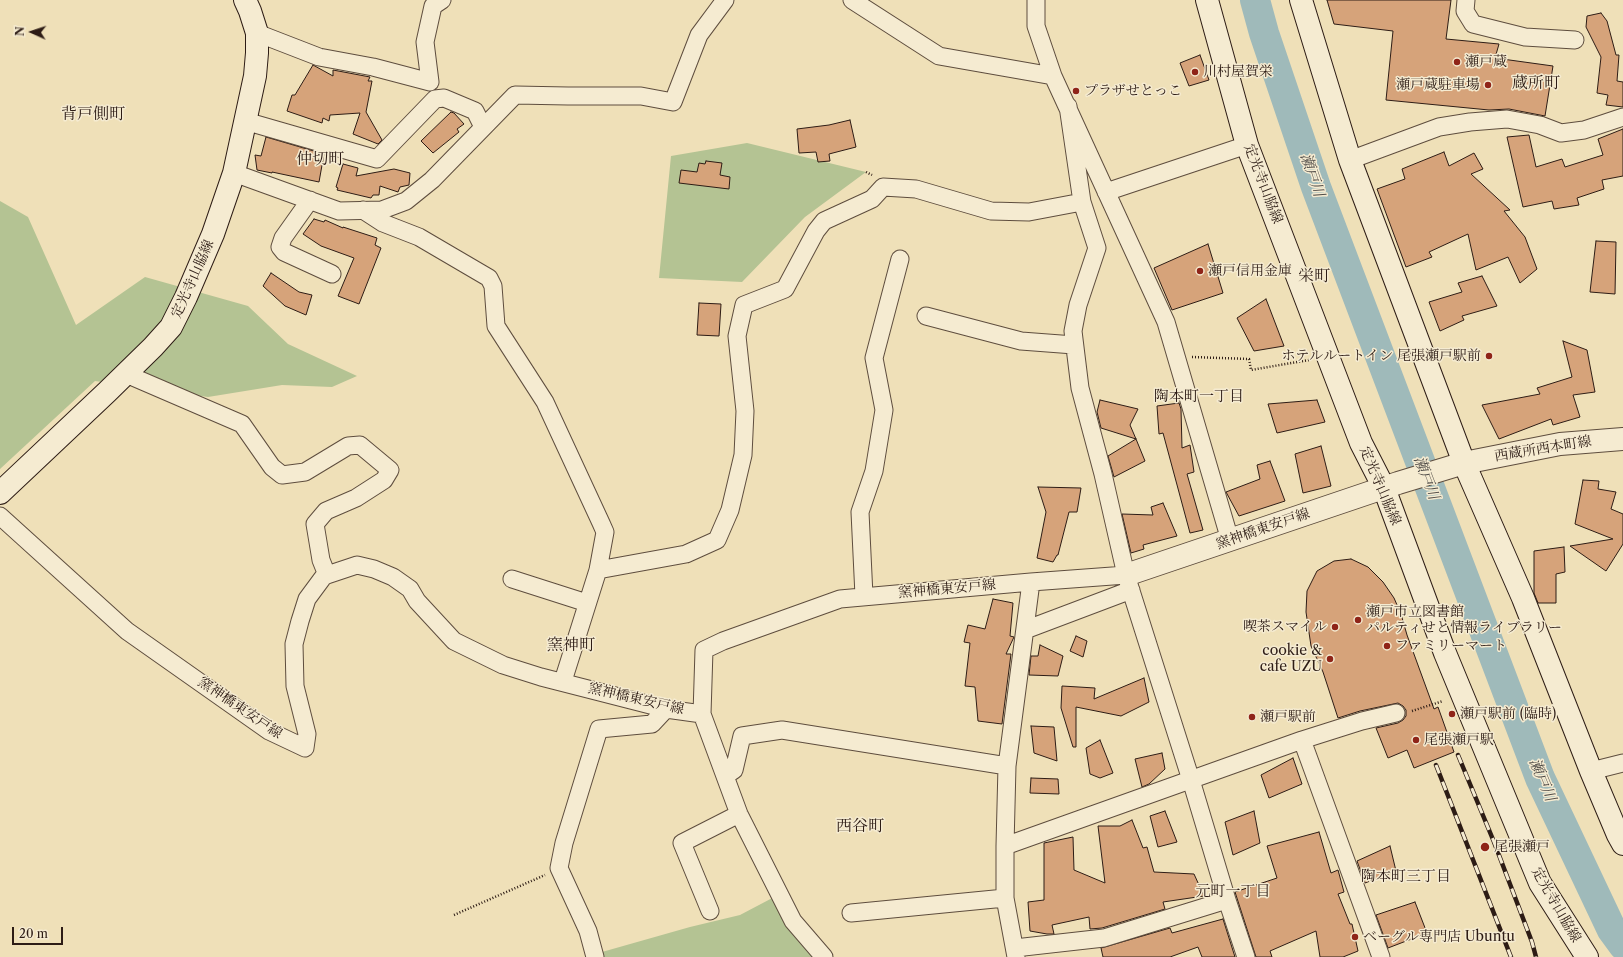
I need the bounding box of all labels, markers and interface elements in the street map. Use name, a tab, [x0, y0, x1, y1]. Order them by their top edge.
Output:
north arrow	[12, 12, 52, 52]
text: N	[13, 26, 27, 37]
place label: 瀬戸蔵	[1465, 54, 1507, 70]
marker: 瀬戸蔵	[1452, 57, 1462, 67]
place label: 川村屋賀栄	[1203, 64, 1273, 80]
marker: 川村屋賀栄	[1190, 67, 1200, 77]
district label: 蔵所町	[1512, 73, 1560, 93]
place label: 瀬戸蔵駐車場	[1396, 77, 1480, 93]
marker: 瀬戸蔵駐車場	[1483, 80, 1493, 90]
place label: プラザせとっこ	[1084, 83, 1182, 99]
marker: プラザせとっこ	[1071, 86, 1081, 96]
district label: 背戸側町	[61, 104, 125, 124]
street label: 定光寺山脇線	[1240, 142, 1286, 226]
district label: 仲切町	[296, 149, 344, 169]
water label: 瀬戸川	[1296, 151, 1328, 199]
street label: 定光寺山脇線	[168, 237, 218, 321]
place label: 瀬戸信用金庫	[1208, 263, 1292, 279]
marker: 瀬戸信用金庫	[1195, 266, 1205, 276]
district label: 栄町	[1298, 266, 1330, 286]
place label: ホテルルートイン 尾張瀬戸駅前	[1281, 348, 1481, 364]
marker: ホテルルートイン 尾張瀬戸駅前	[1484, 351, 1494, 361]
district label: 陶本町一丁目	[1154, 388, 1244, 406]
street label: 西蔵所西本町線	[1493, 433, 1593, 465]
street label: 定光寺山脇線	[1356, 444, 1404, 528]
water label: 瀬戸川	[1410, 454, 1442, 502]
street label: 窯神橋東安戸線	[1214, 505, 1312, 553]
street label: 窯神橋東安戸線	[897, 576, 997, 602]
place label: 瀬戸市立図書館 パルティせと情報ライブラリー	[1366, 604, 1562, 636]
marker: 瀬戸市立図書館 パルティせと情報ライブラリー	[1353, 615, 1363, 625]
place label: 喫茶スマイル	[1243, 619, 1327, 635]
marker: 喫茶スマイル	[1330, 622, 1340, 632]
district label: 窯神町	[547, 635, 595, 655]
place label: ファミリーマート	[1395, 638, 1507, 654]
marker: ファミリーマート	[1382, 641, 1392, 651]
place label: cookie & cafe UZU	[1260, 643, 1322, 676]
marker: cookie & cafe UZU	[1325, 654, 1335, 664]
street label: 窯神橋東安戸線	[195, 674, 285, 742]
street label: 窯神橋東安戸線	[586, 680, 686, 718]
place label: 瀬戸駅前 (臨時)	[1460, 706, 1556, 722]
place label: 瀬戸駅前	[1260, 709, 1316, 725]
marker: 瀬戸駅前 (臨時)	[1447, 709, 1457, 719]
marker: 瀬戸駅前	[1247, 712, 1257, 722]
place label: 尾張瀬戸駅	[1424, 732, 1494, 748]
marker: 尾張瀬戸駅	[1411, 735, 1421, 745]
water label: 瀬戸川	[1525, 756, 1559, 804]
district label: 西谷町	[836, 816, 884, 836]
place label: 尾張瀬戸	[1494, 839, 1550, 855]
marker: 尾張瀬戸	[1479, 841, 1491, 853]
street label: 定光寺山脇線	[1528, 864, 1584, 946]
district label: 陶本町三丁目	[1361, 868, 1451, 886]
district label: 元町一丁目	[1196, 883, 1270, 901]
scale bar	[14, 919, 65, 945]
text: 20 m	[19, 926, 48, 941]
place label: ベーグル専門店 Ubuntu	[1363, 929, 1515, 945]
marker: ベーグル専門店 Ubuntu	[1350, 932, 1360, 942]

